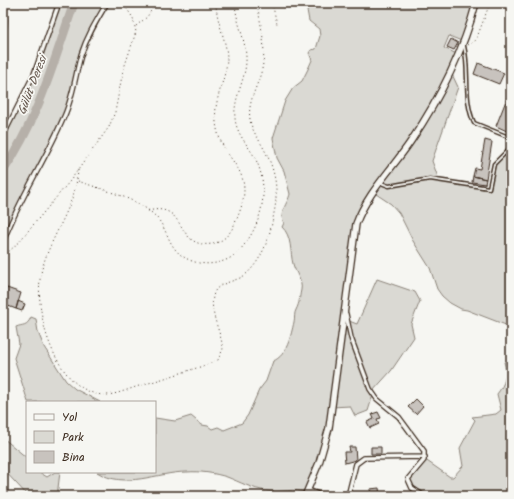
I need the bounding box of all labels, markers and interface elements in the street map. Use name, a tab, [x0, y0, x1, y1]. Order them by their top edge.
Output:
water label: Gülüt Deresi	[13, 50, 54, 117]
legend	[26, 401, 156, 473]
text: Yol	[62, 408, 77, 427]
text: Park	[62, 428, 84, 447]
text: Bina	[62, 448, 85, 467]

